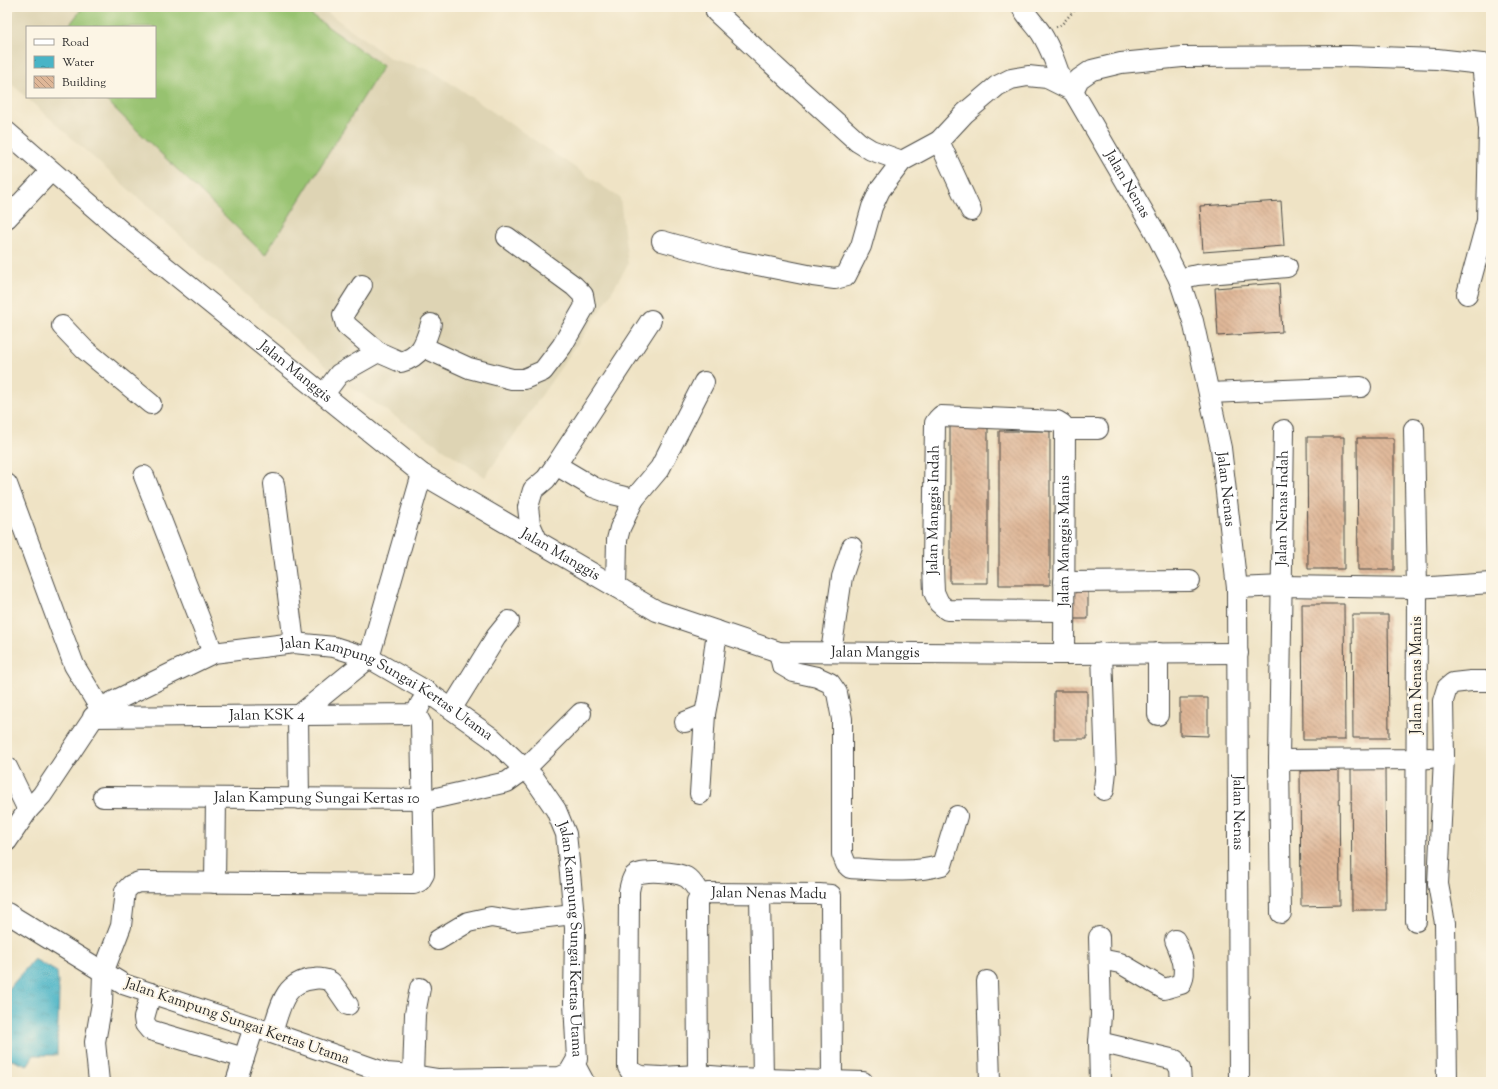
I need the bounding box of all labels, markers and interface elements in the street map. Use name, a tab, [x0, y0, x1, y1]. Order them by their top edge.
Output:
legend	[26, 26, 156, 98]
text: Road	[62, 34, 89, 52]
text: Water	[62, 54, 95, 72]
text: Building	[62, 74, 106, 92]
street label: Jalan Nenas	[1099, 146, 1155, 222]
street label: Jalan Manggis	[253, 335, 336, 408]
street label: Jalan Manggis Indah	[922, 445, 945, 576]
street label: Jalan Nenas	[1211, 450, 1240, 528]
street label: Jalan Nenas Indah	[1271, 450, 1294, 567]
street label: Jalan Manggis Manis	[1054, 475, 1075, 608]
street label: Jalan Manggis	[516, 523, 604, 586]
street label: Jalan Nenas Manis	[1407, 616, 1428, 735]
street label: Jalan Kampung Sungai Kertas Utama	[278, 632, 497, 746]
street label: Jalan Manggis	[830, 642, 920, 663]
street label: Jalan KSK 4	[228, 705, 305, 726]
street label: Jalan Nenas	[1227, 774, 1249, 850]
street label: Jalan Kampung Sungai Kertas 10	[213, 787, 420, 809]
street label: Jalan Kampung Sungai Kertas Utama	[551, 817, 587, 1058]
street label: Jalan Nenas Madu	[710, 883, 828, 905]
street label: Jalan Kampung Sungai Kertas Utama	[121, 973, 352, 1070]

